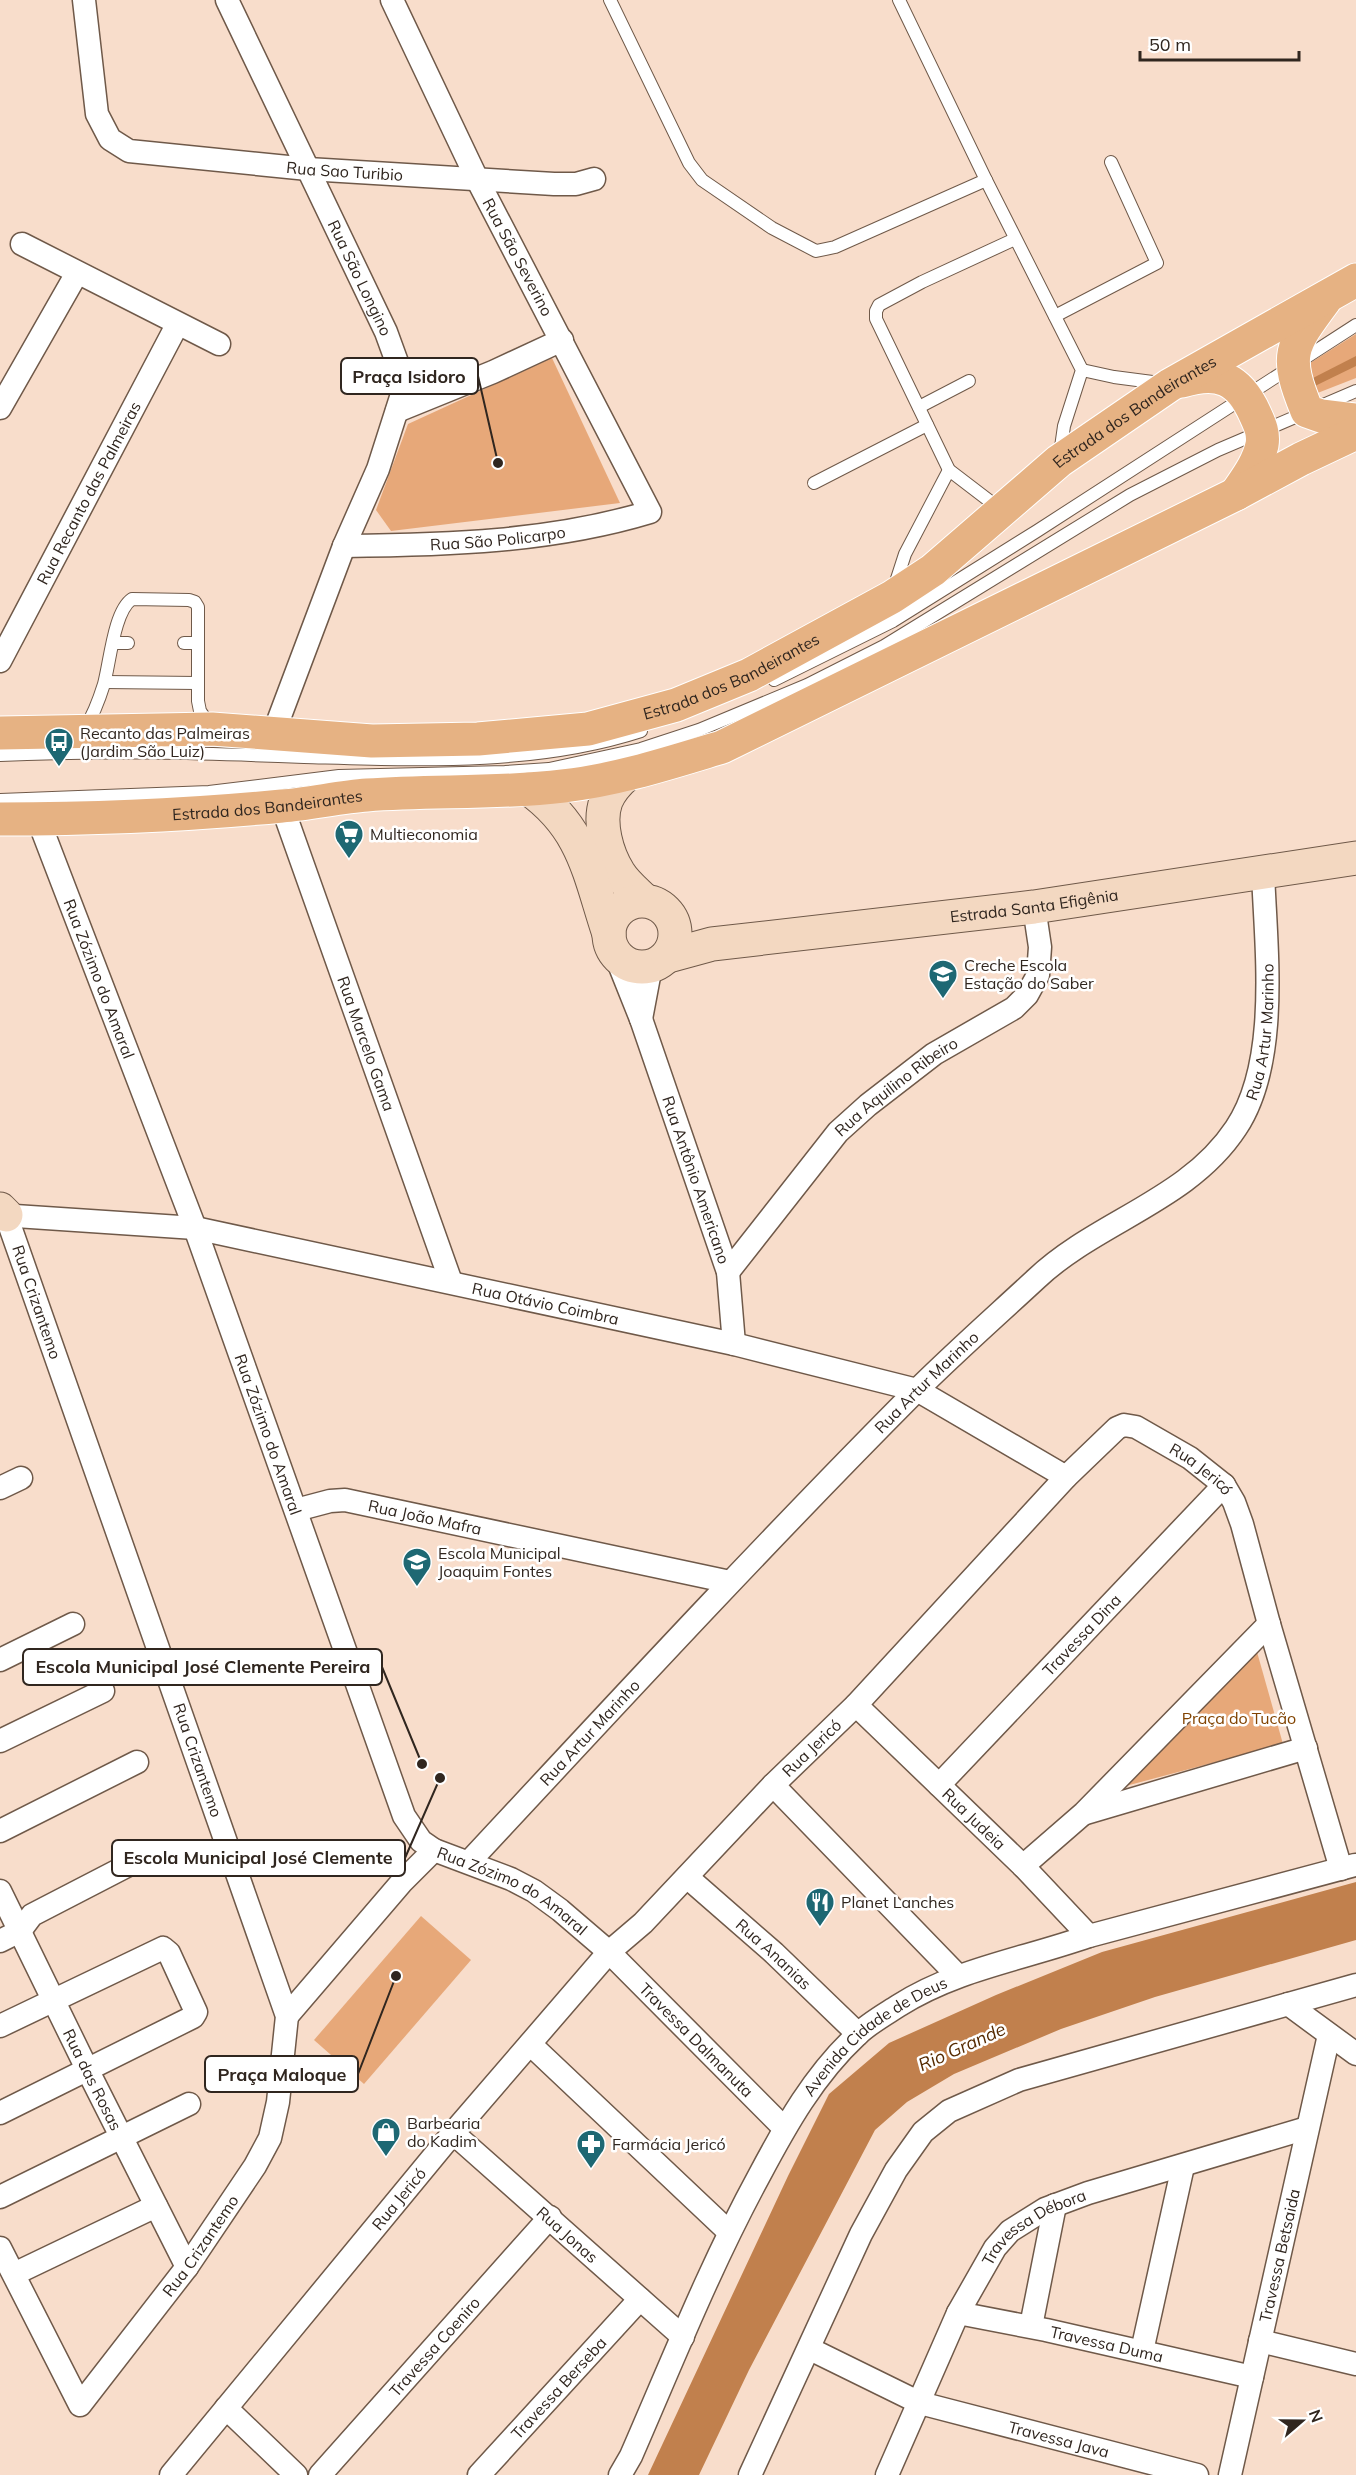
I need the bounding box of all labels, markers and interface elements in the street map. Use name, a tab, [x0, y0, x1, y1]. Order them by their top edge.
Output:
scale bar	[1140, 24, 1299, 62]
text: 50 m	[1149, 33, 1191, 56]
street label: Rua Sao Turibio	[285, 157, 404, 185]
street label: Rua São Severino	[478, 195, 558, 319]
street label: Rua São Longino	[324, 217, 396, 339]
street label: Estrada dos Bandeirantes	[1048, 351, 1220, 472]
callout: Praça Isidoro	[341, 358, 478, 394]
text: Praça Isidoro	[352, 365, 466, 388]
street label: Rua Recanto das Palmeiras	[32, 398, 145, 588]
street label: Rua São Policarpo	[430, 522, 567, 554]
street label: Estrada dos Bandeirantes	[641, 629, 823, 724]
place label: Recanto das Palmeiras (Jardim São Luiz)	[80, 723, 250, 761]
bus stop icon: Recanto das Palmeiras (Jardim São Luiz)	[43, 726, 75, 768]
street label: Estrada dos Bandeirantes	[172, 785, 364, 824]
supermarket icon: Multieconomia	[333, 818, 365, 860]
place label: Multieconomia	[370, 824, 478, 844]
street label: Estrada Santa Efigênia	[949, 884, 1120, 927]
street label: Rua Zózimo do Amaral	[60, 896, 139, 1061]
place label: Creche Escola Estação do Saber	[964, 955, 1094, 993]
school or university icon: Creche Escola Estação do Saber	[927, 958, 959, 1000]
street label: Rua Artur Marinho	[1241, 963, 1278, 1103]
street label: Rua Marcelo Gama	[333, 973, 399, 1114]
street label: Rua Aquilino Ribeiro	[830, 1033, 961, 1140]
street label: Rua Antônio Americano	[658, 1093, 734, 1267]
street label: Rua Crizantemo	[8, 1242, 66, 1362]
street label: Rua Otávio Coimbra	[470, 1278, 621, 1329]
street label: Rua Artur Marinho	[870, 1327, 983, 1437]
street label: Rua Zózimo do Amaral	[231, 1351, 306, 1517]
street label: Rua Jericó	[1166, 1438, 1237, 1498]
street label: Rua João Mafra	[366, 1495, 484, 1539]
place label: Escola Municipal Joaquim Fontes	[438, 1543, 561, 1581]
school or university icon: Escola Municipal Joaquim Fontes	[401, 1546, 433, 1588]
street label: Travessa Dina	[1038, 1590, 1125, 1680]
callout: Escola Municipal José Clemente Pereira	[23, 1649, 382, 1685]
text: Escola Municipal José Clemente Pereira	[36, 1655, 370, 1678]
street label: Rua Artur Marinho	[535, 1675, 644, 1790]
street label: Rua Crizantemo	[169, 1700, 227, 1820]
park label: Praça do Tucão	[1182, 1708, 1296, 1728]
street label: Rua Jericó	[778, 1715, 845, 1781]
street label: Rua Judeia	[938, 1784, 1010, 1854]
callout: Escola Municipal José Clemente	[112, 1840, 405, 1876]
street label: Rua Zózimo do Amaral	[434, 1842, 592, 1939]
text: Escola Municipal José Clemente	[123, 1846, 393, 1869]
restaurant icon: Planet Lanches	[804, 1886, 836, 1928]
place label: Planet Lanches	[841, 1892, 954, 1912]
street label: Rua Ananias	[732, 1914, 816, 1994]
street label: Avenida Cidade de Deus	[799, 1972, 950, 2100]
street label: Travessa Dalmanuta	[635, 1978, 757, 2101]
water label: Rio Grande	[915, 2017, 1009, 2076]
street label: Rua das Rosas	[59, 2025, 126, 2134]
callout: Praça Maloque	[205, 2056, 358, 2092]
text: Praça Maloque	[218, 2063, 347, 2086]
place label: Barbearia do Kadim	[407, 2113, 480, 2151]
shop icon: Barbearia do Kadim	[370, 2116, 402, 2158]
pharmacy icon: Farmácia Jericó	[575, 2128, 607, 2170]
place label: Farmácia Jericó	[612, 2134, 726, 2154]
street label: Rua Jericó	[367, 2164, 430, 2234]
street label: Travessa Débora	[977, 2185, 1089, 2269]
street label: Travessa Betsaida	[1255, 2187, 1304, 2324]
street label: Rua Crizantemo	[158, 2191, 243, 2300]
street label: Rua Jonas	[533, 2202, 602, 2267]
street label: Travessa Coeniro	[385, 2293, 484, 2401]
street label: Travessa Duma	[1048, 2321, 1165, 2366]
street label: Travessa Berseba	[507, 2333, 610, 2443]
north arrow	[1272, 2391, 1332, 2451]
text: N	[1305, 2407, 1328, 2425]
street label: Travessa Java	[1006, 2416, 1111, 2462]

